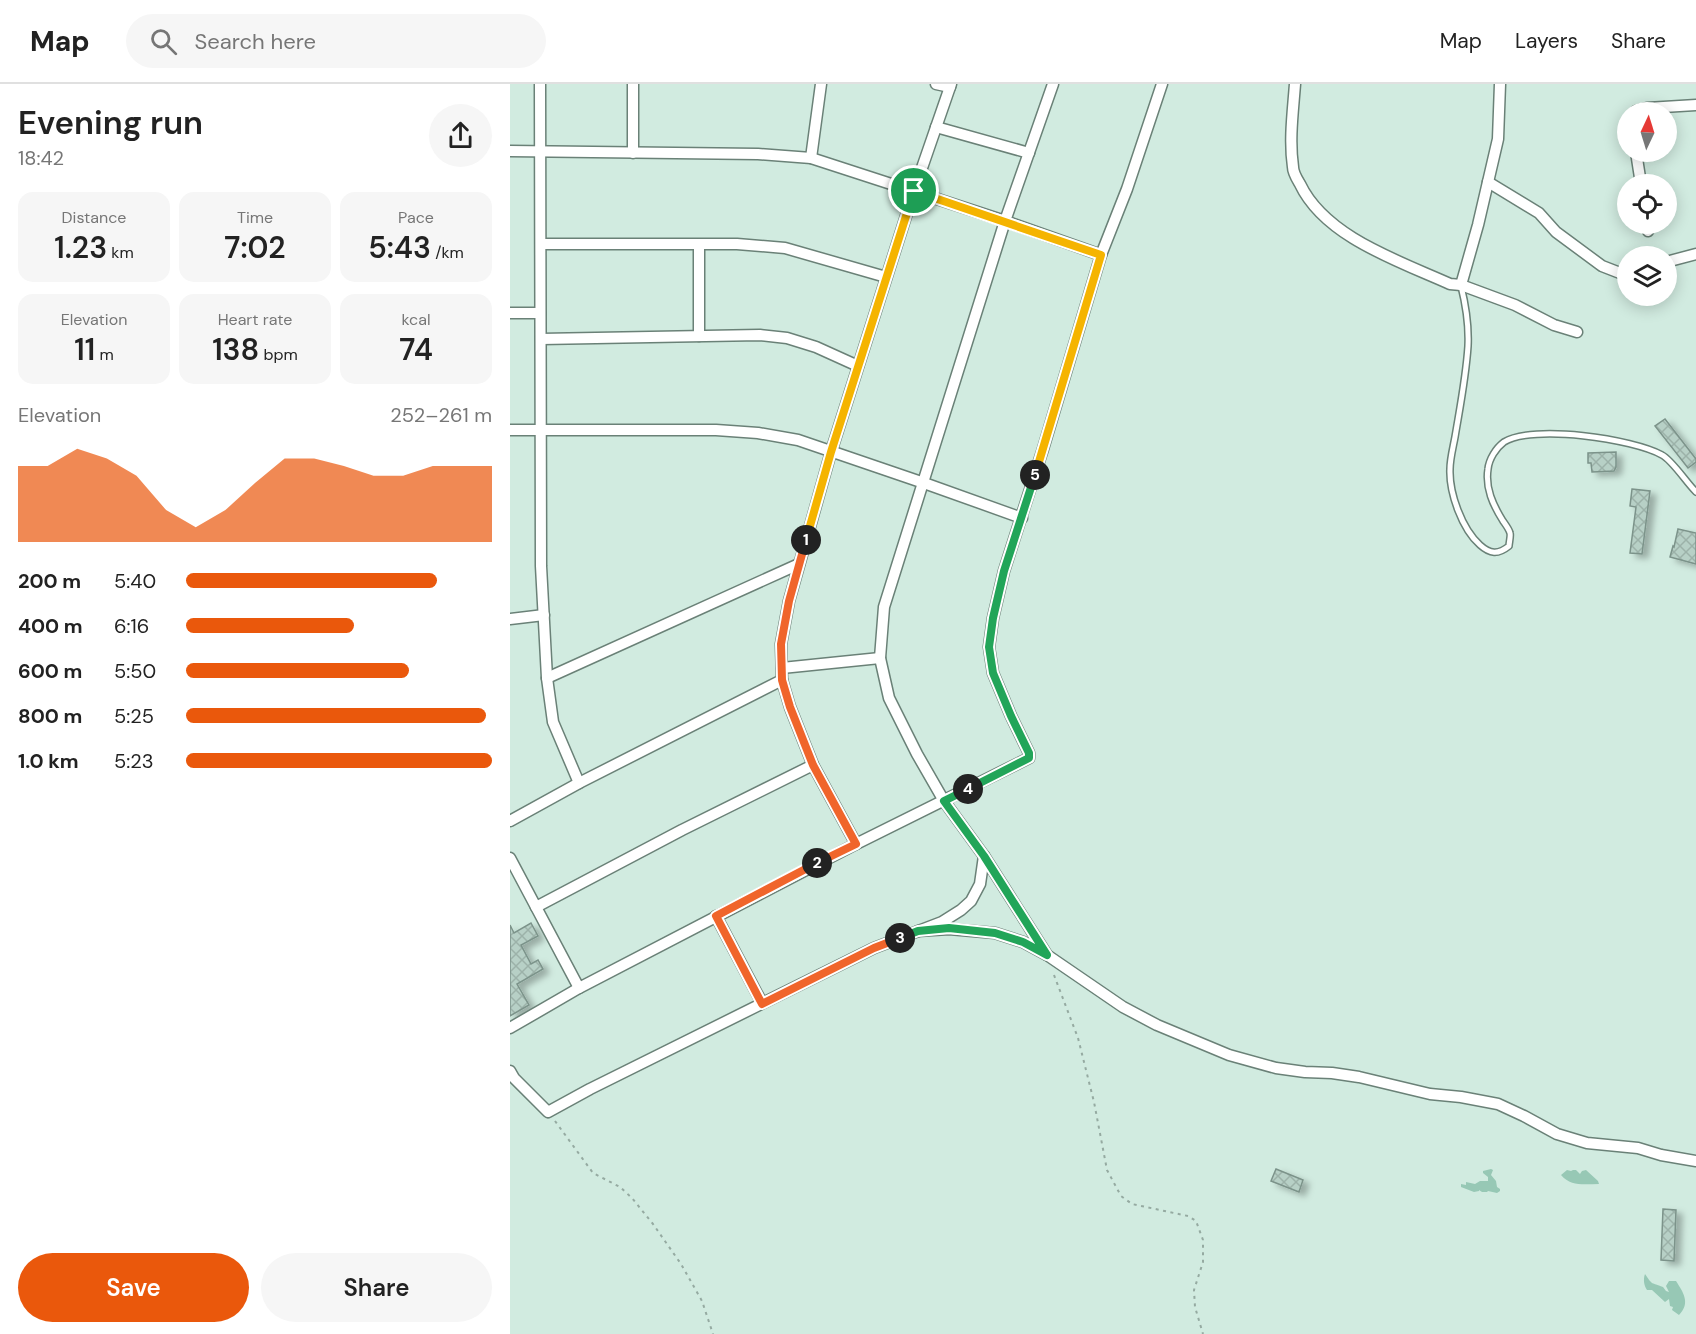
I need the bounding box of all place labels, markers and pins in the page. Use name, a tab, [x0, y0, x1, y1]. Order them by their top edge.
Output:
pin	[888, 165, 939, 216]
pin: 5	[1020, 460, 1050, 490]
pin: 1	[791, 525, 821, 555]
pin: 4	[953, 774, 983, 804]
pin: 2	[802, 848, 832, 878]
pin: 3	[885, 923, 915, 953]

